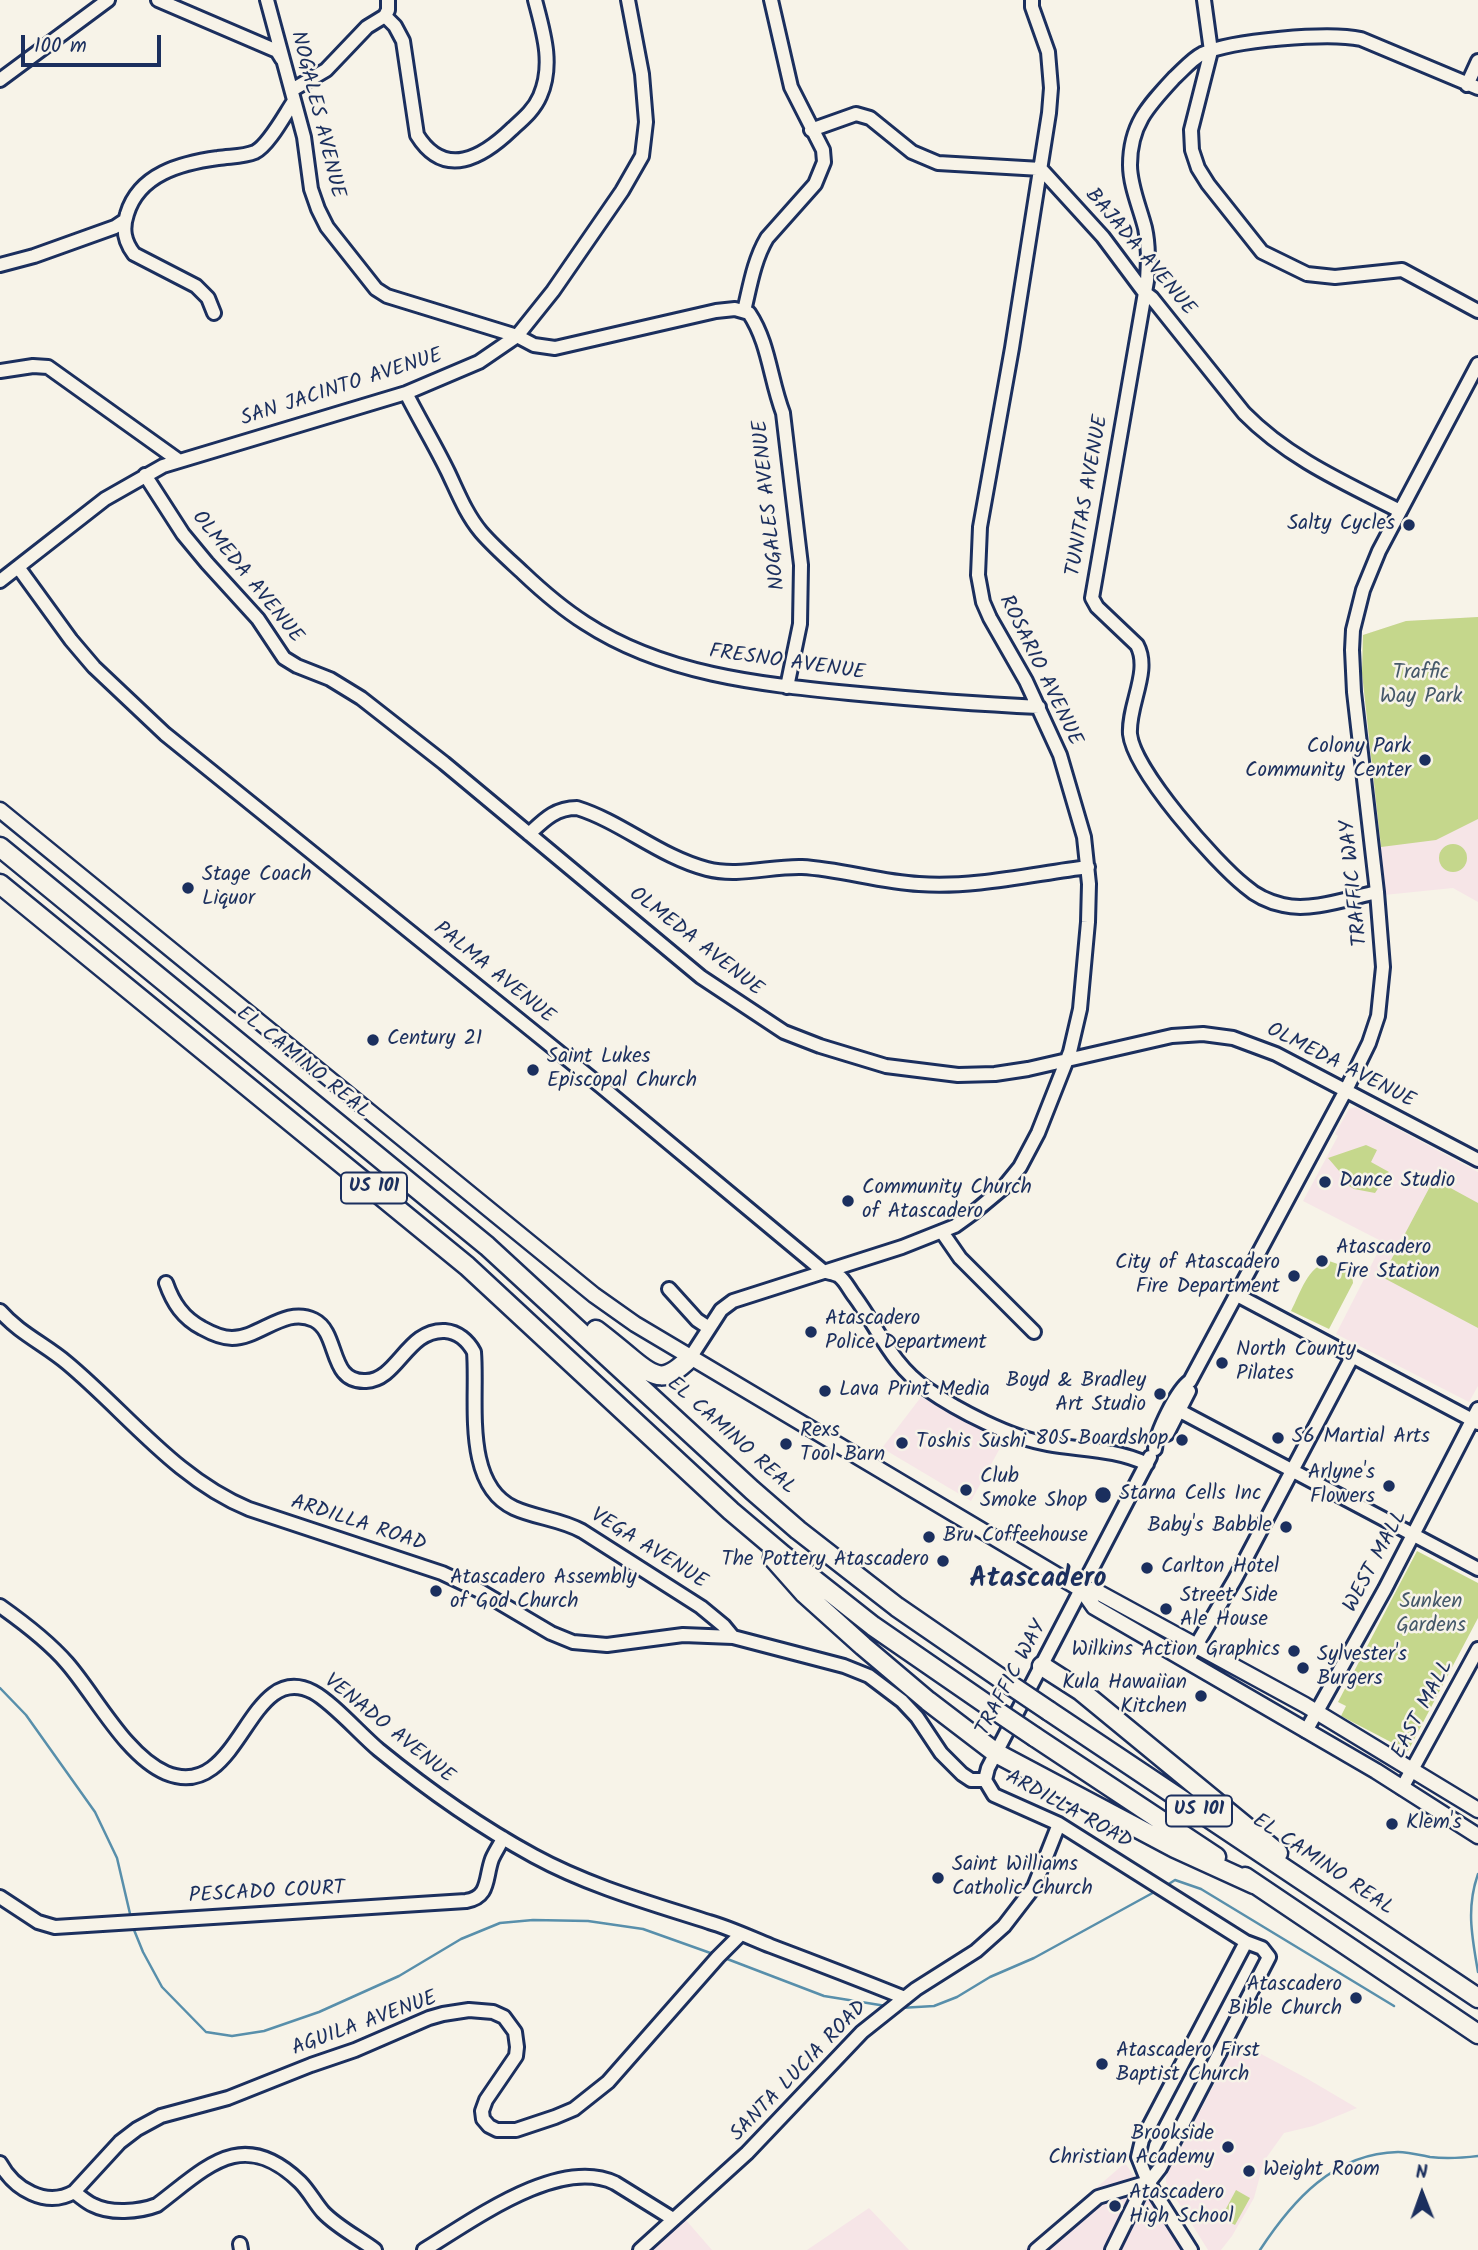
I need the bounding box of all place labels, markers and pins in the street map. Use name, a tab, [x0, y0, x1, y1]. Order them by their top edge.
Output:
place label: Salty Cycles	[1287, 512, 1395, 538]
marker: Salty Cycles	[1401, 517, 1417, 533]
place label: Colony Park Community Center	[1245, 735, 1411, 785]
marker: Colony Park Community Center	[1417, 752, 1433, 768]
place label: Stage Coach Liquor	[202, 863, 312, 913]
marker: Stage Coach Liquor	[180, 880, 196, 896]
place label: Century 21	[387, 1027, 482, 1053]
marker: Century 21	[365, 1032, 381, 1048]
place label: Saint Lukes Episcopal Church	[547, 1045, 697, 1095]
marker: Saint Lukes Episcopal Church	[525, 1062, 541, 1078]
place label: Dance Studio	[1339, 1169, 1455, 1195]
marker: Dance Studio	[1317, 1174, 1333, 1190]
place label: Community Church of Atascadero	[862, 1176, 1032, 1226]
marker: Community Church of Atascadero	[840, 1193, 856, 1209]
place label: Atascadero Fire Station	[1336, 1236, 1440, 1286]
place label: City of Atascadero Fire Department	[1115, 1251, 1280, 1301]
marker: Atascadero Fire Station	[1314, 1253, 1330, 1269]
marker: City of Atascadero Fire Department	[1286, 1268, 1302, 1284]
place label: Atascadero Police Department	[825, 1307, 987, 1357]
marker: Atascadero Police Department	[803, 1324, 819, 1340]
place label: North County Pilates	[1236, 1338, 1356, 1388]
marker: North County Pilates	[1214, 1355, 1230, 1371]
place label: Boyd & Bradley Art Studio	[1006, 1369, 1146, 1419]
place label: Lava Print Media	[839, 1378, 990, 1404]
marker: Lava Print Media	[817, 1383, 833, 1399]
marker: Boyd & Bradley Art Studio	[1152, 1386, 1168, 1402]
place label: Rexs Tool Barn	[800, 1419, 885, 1469]
place label: S6 Martial Arts	[1292, 1425, 1430, 1451]
place label: 805 Boardshop	[1035, 1427, 1168, 1453]
place label: Toshis Sushi	[916, 1430, 1026, 1456]
marker: S6 Martial Arts	[1270, 1430, 1286, 1446]
marker: 805 Boardshop	[1174, 1432, 1190, 1448]
marker: Toshis Sushi	[894, 1435, 910, 1451]
marker: Rexs Tool Barn	[778, 1436, 794, 1452]
place label: Arlyne's Flowers	[1308, 1461, 1375, 1511]
place label: Club Smoke Shop	[980, 1465, 1087, 1515]
marker: Arlyne's Flowers	[1381, 1478, 1397, 1494]
marker: Club Smoke Shop	[958, 1482, 974, 1498]
place label: Starna Cells Inc	[1119, 1482, 1261, 1508]
marker: Starna Cells Inc	[1093, 1485, 1113, 1505]
place label: Baby's Babble	[1148, 1514, 1272, 1540]
marker: Baby's Babble	[1278, 1519, 1294, 1535]
place label: Bru Coffeehouse	[943, 1524, 1088, 1550]
marker: Bru Coffeehouse	[921, 1529, 937, 1545]
place label: The Pottery Atascadero	[722, 1548, 929, 1574]
marker: The Pottery Atascadero	[935, 1553, 951, 1569]
place label: Carlton Hotel	[1161, 1555, 1279, 1581]
marker: Carlton Hotel	[1139, 1560, 1155, 1576]
place label: Atascadero Assembly of God Church	[450, 1566, 637, 1616]
marker: Atascadero Assembly of God Church	[428, 1583, 444, 1599]
place label: Street Side Ale House	[1180, 1584, 1278, 1634]
marker: Street Side Ale House	[1158, 1601, 1174, 1617]
place label: Wilkins Action Graphics	[1071, 1638, 1280, 1664]
marker: Wilkins Action Graphics	[1286, 1643, 1302, 1659]
place label: Sylvester's Burgers	[1317, 1643, 1407, 1693]
marker: Sylvester's Burgers	[1295, 1660, 1311, 1676]
place label: Kula Hawaiian Kitchen	[1062, 1671, 1187, 1721]
marker: Kula Hawaiian Kitchen	[1193, 1688, 1209, 1704]
place label: Klem's	[1406, 1811, 1462, 1837]
marker: Klem's	[1384, 1816, 1400, 1832]
place label: Saint Williams Catholic Church	[952, 1853, 1093, 1903]
marker: Saint Williams Catholic Church	[930, 1870, 946, 1886]
place label: Atascadero Bible Church	[1228, 1973, 1342, 2023]
marker: Atascadero Bible Church	[1348, 1990, 1364, 2006]
place label: Atascadero First Baptist Church	[1116, 2039, 1260, 2089]
marker: Atascadero First Baptist Church	[1094, 2056, 1110, 2072]
place label: Brookside Christian Academy	[1048, 2122, 1214, 2172]
marker: Brookside Christian Academy	[1220, 2139, 1236, 2155]
place label: Weight Room	[1263, 2158, 1380, 2184]
marker: Weight Room	[1241, 2163, 1257, 2179]
place label: Atascadero High School	[1129, 2181, 1234, 2231]
marker: Atascadero High School	[1107, 2198, 1123, 2214]

